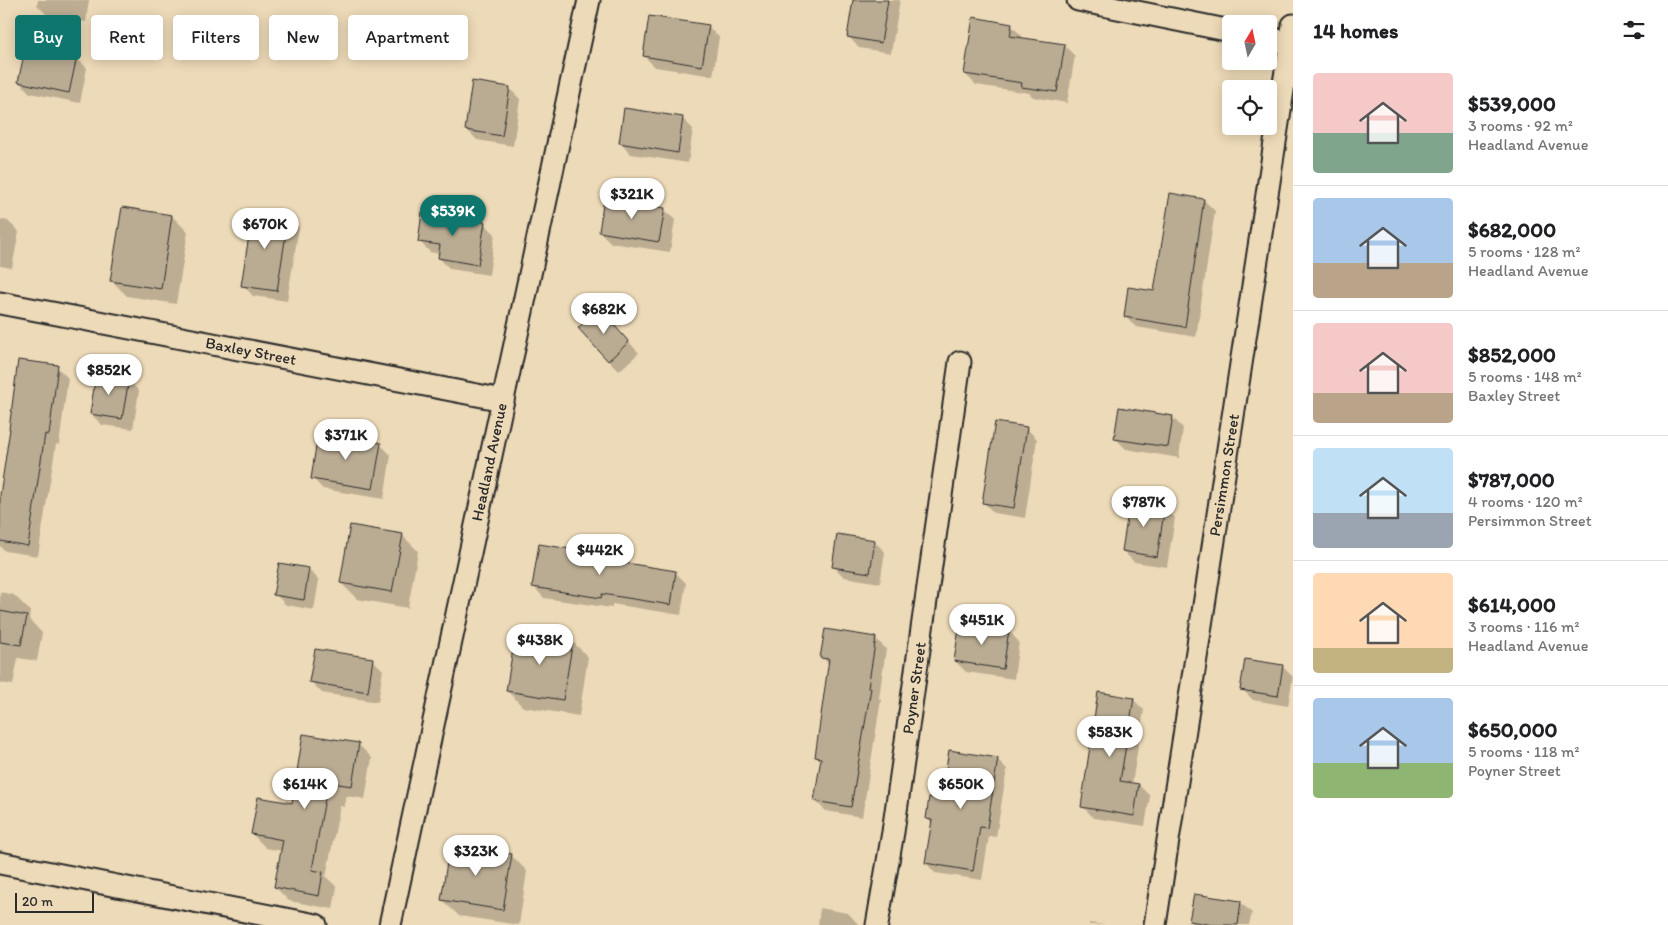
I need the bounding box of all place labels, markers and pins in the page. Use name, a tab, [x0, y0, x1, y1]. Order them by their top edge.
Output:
pin: $321K	[597, 178, 667, 220]
pin: $539K	[418, 194, 488, 237]
pin: $670K	[230, 208, 300, 250]
pin: $682K	[569, 292, 639, 335]
pin: $852K	[74, 354, 144, 396]
pin: $371K	[311, 418, 381, 461]
pin: $787K	[1109, 486, 1179, 528]
pin: $442K	[565, 534, 635, 576]
pin: $451K	[947, 604, 1017, 646]
pin: $438K	[505, 624, 575, 666]
pin: $583K	[1075, 716, 1145, 758]
pin: $614K	[270, 768, 340, 810]
pin: $650K	[926, 768, 996, 810]
pin: $323K	[441, 834, 511, 877]

